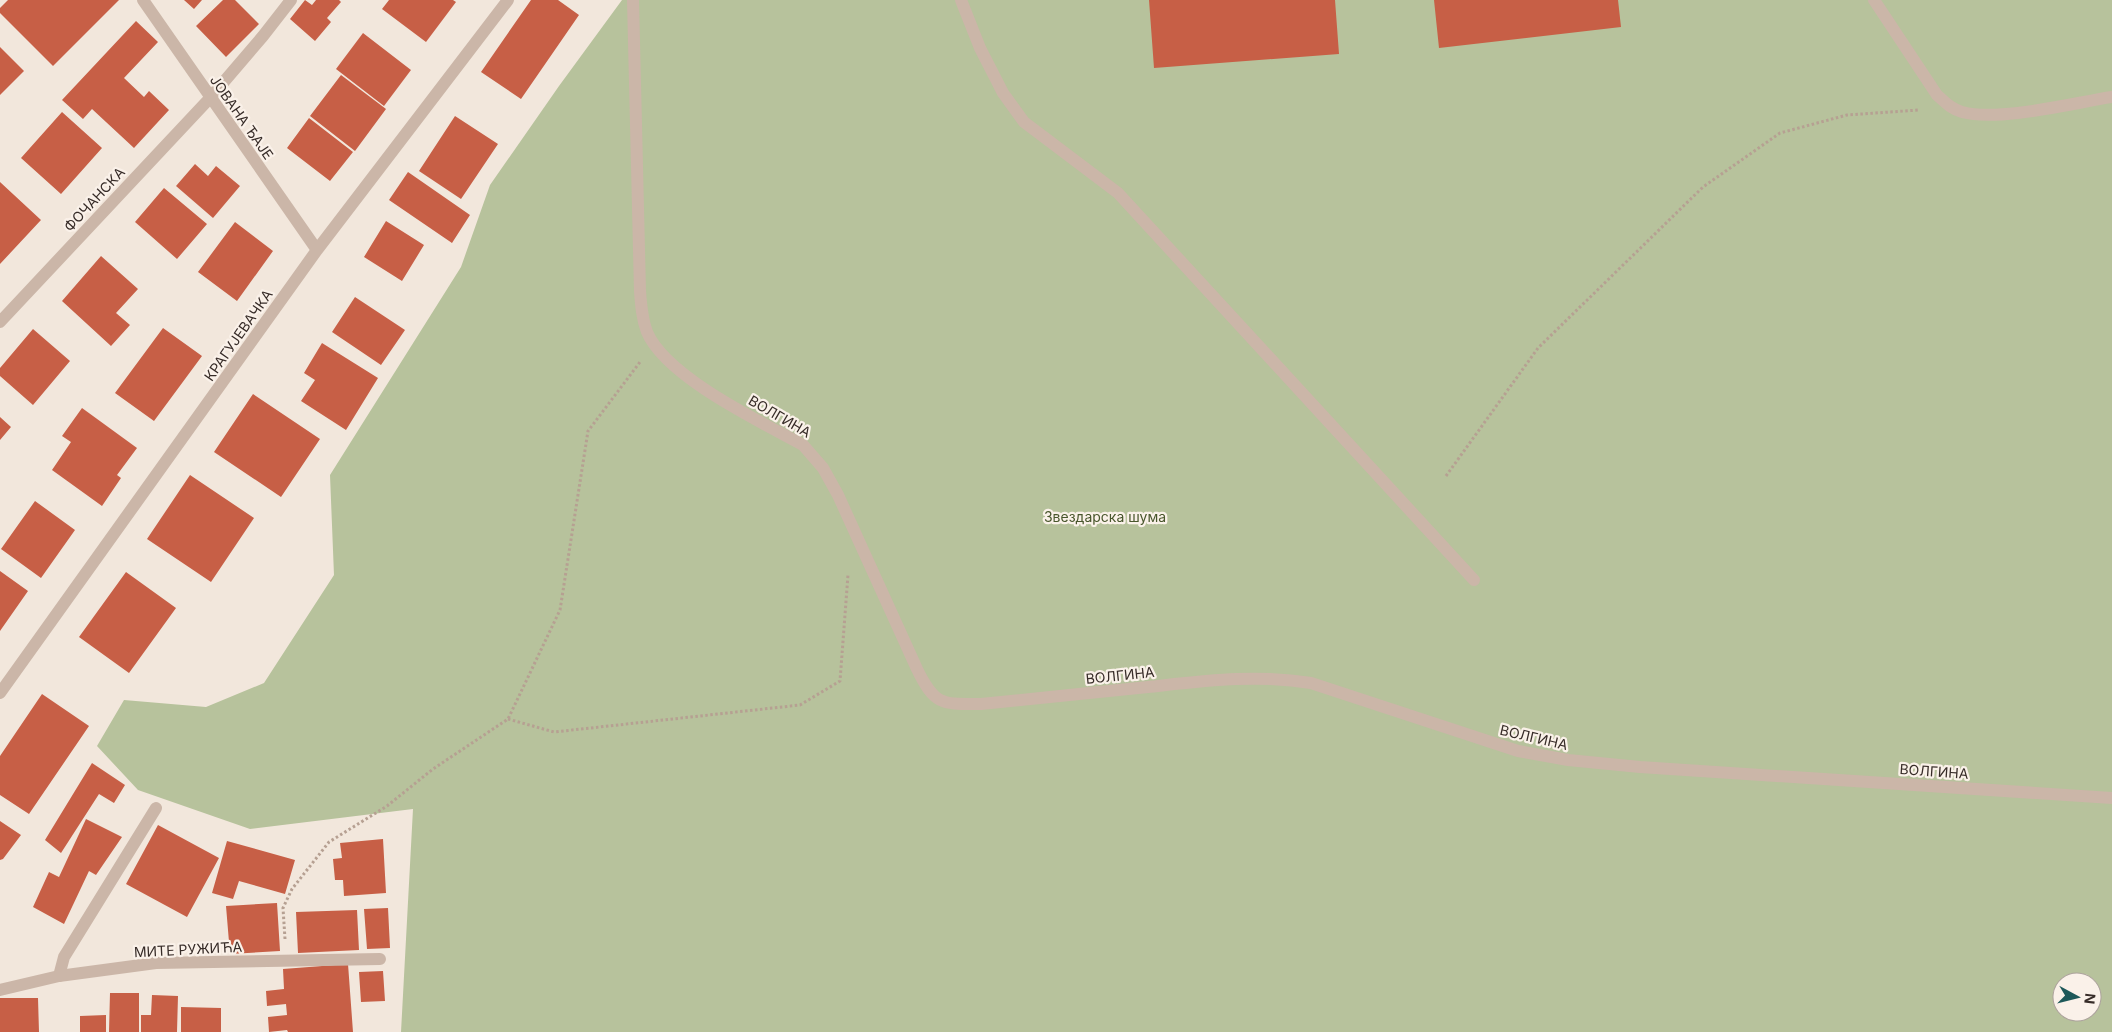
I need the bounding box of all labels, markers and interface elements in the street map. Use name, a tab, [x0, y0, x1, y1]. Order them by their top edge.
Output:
street label: ЈОВАНА ЂАЈЕ	[207, 72, 277, 162]
street label: ФОЧАНСКА	[60, 163, 128, 235]
street label: КРАГУЈЕВАЧКА	[200, 286, 276, 384]
street label: ВОЛГИНА	[746, 391, 814, 441]
park label: Звездарска шума	[1044, 508, 1166, 525]
street label: ВОЛГИНА	[1085, 663, 1156, 687]
street label: ВОЛГИНА	[1498, 721, 1570, 753]
street label: ВОЛГИНА	[1899, 760, 1969, 782]
street label: МИТЕ РУЖИЋА	[133, 938, 243, 960]
north arrow	[2052, 972, 2102, 1022]
text: N	[2081, 992, 2099, 1005]

